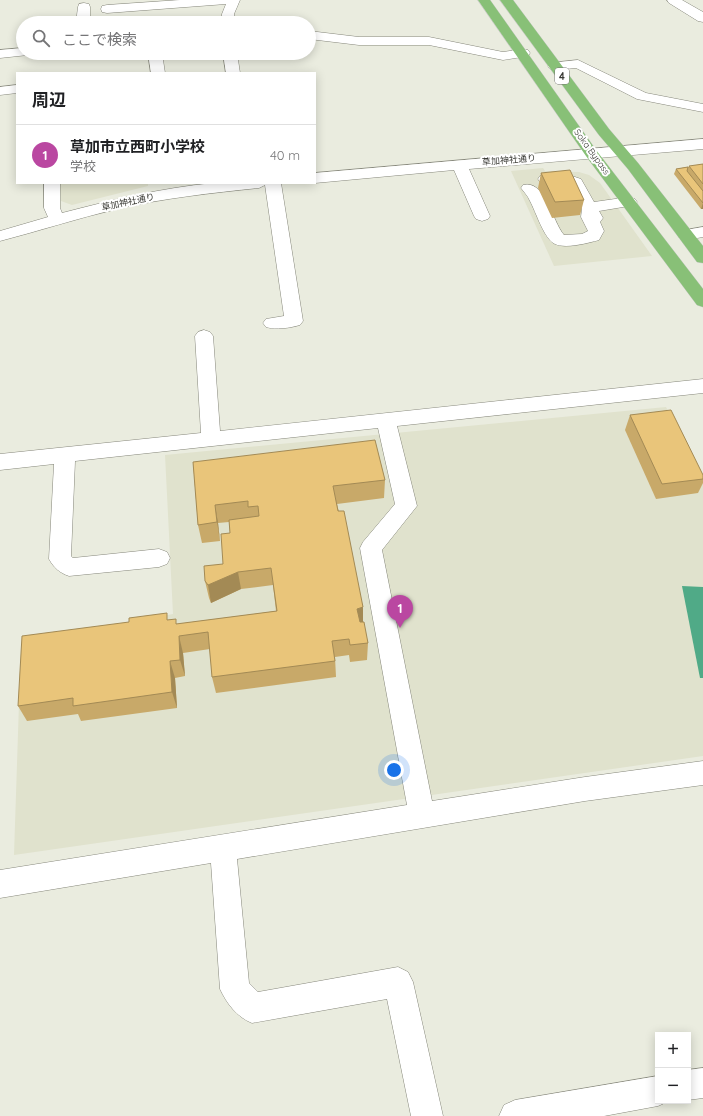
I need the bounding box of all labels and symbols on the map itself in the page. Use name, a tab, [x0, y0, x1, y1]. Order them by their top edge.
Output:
road number: 4	[555, 68, 569, 84]
street label: Soka Bypass	[572, 127, 613, 177]
street label: 草加神社通り	[482, 152, 536, 167]
street label: 草加神社通り	[100, 191, 155, 213]
pin: 1	[387, 595, 413, 628]
your location	[384, 760, 404, 780]

